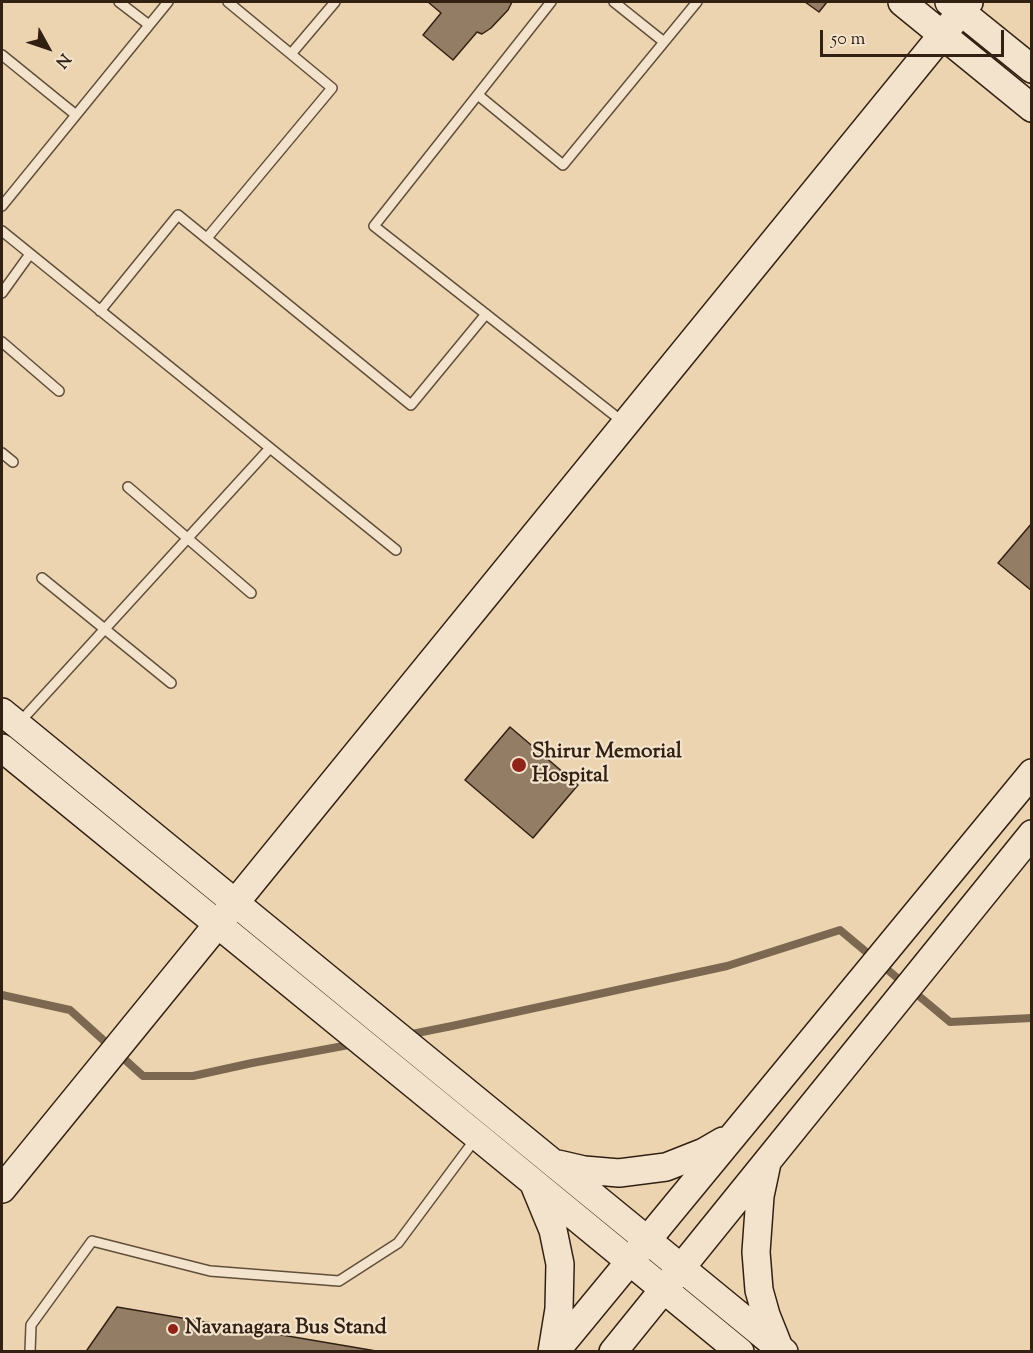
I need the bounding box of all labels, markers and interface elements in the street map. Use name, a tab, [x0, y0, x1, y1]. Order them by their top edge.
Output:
north arrow	[18, 18, 78, 78]
scale bar	[823, 18, 1008, 56]
text: 50 m	[831, 27, 865, 53]
text: N	[49, 48, 75, 72]
place label: Shirur Memorial Hospital	[532, 740, 682, 790]
marker: Shirur Memorial Hospital	[510, 756, 528, 774]
place label: Navanagara Bus Stand	[185, 1316, 387, 1342]
marker: Navanagara Bus Stand	[166, 1322, 180, 1336]

